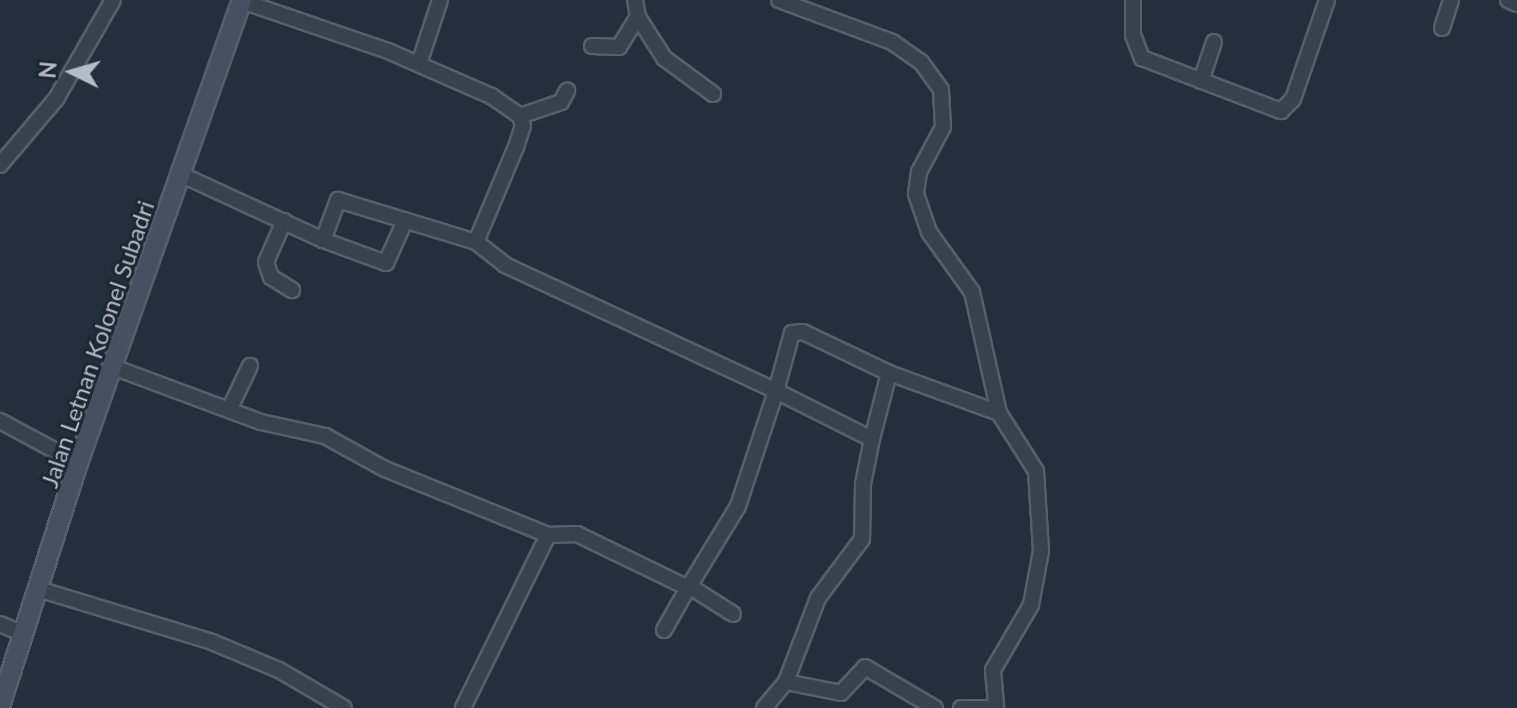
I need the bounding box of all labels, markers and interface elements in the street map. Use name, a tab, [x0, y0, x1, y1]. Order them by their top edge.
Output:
north arrow	[32, 32, 112, 112]
text: N	[33, 60, 62, 79]
street label: Jalan Letnan Kolonel Subadri	[34, 197, 160, 491]

